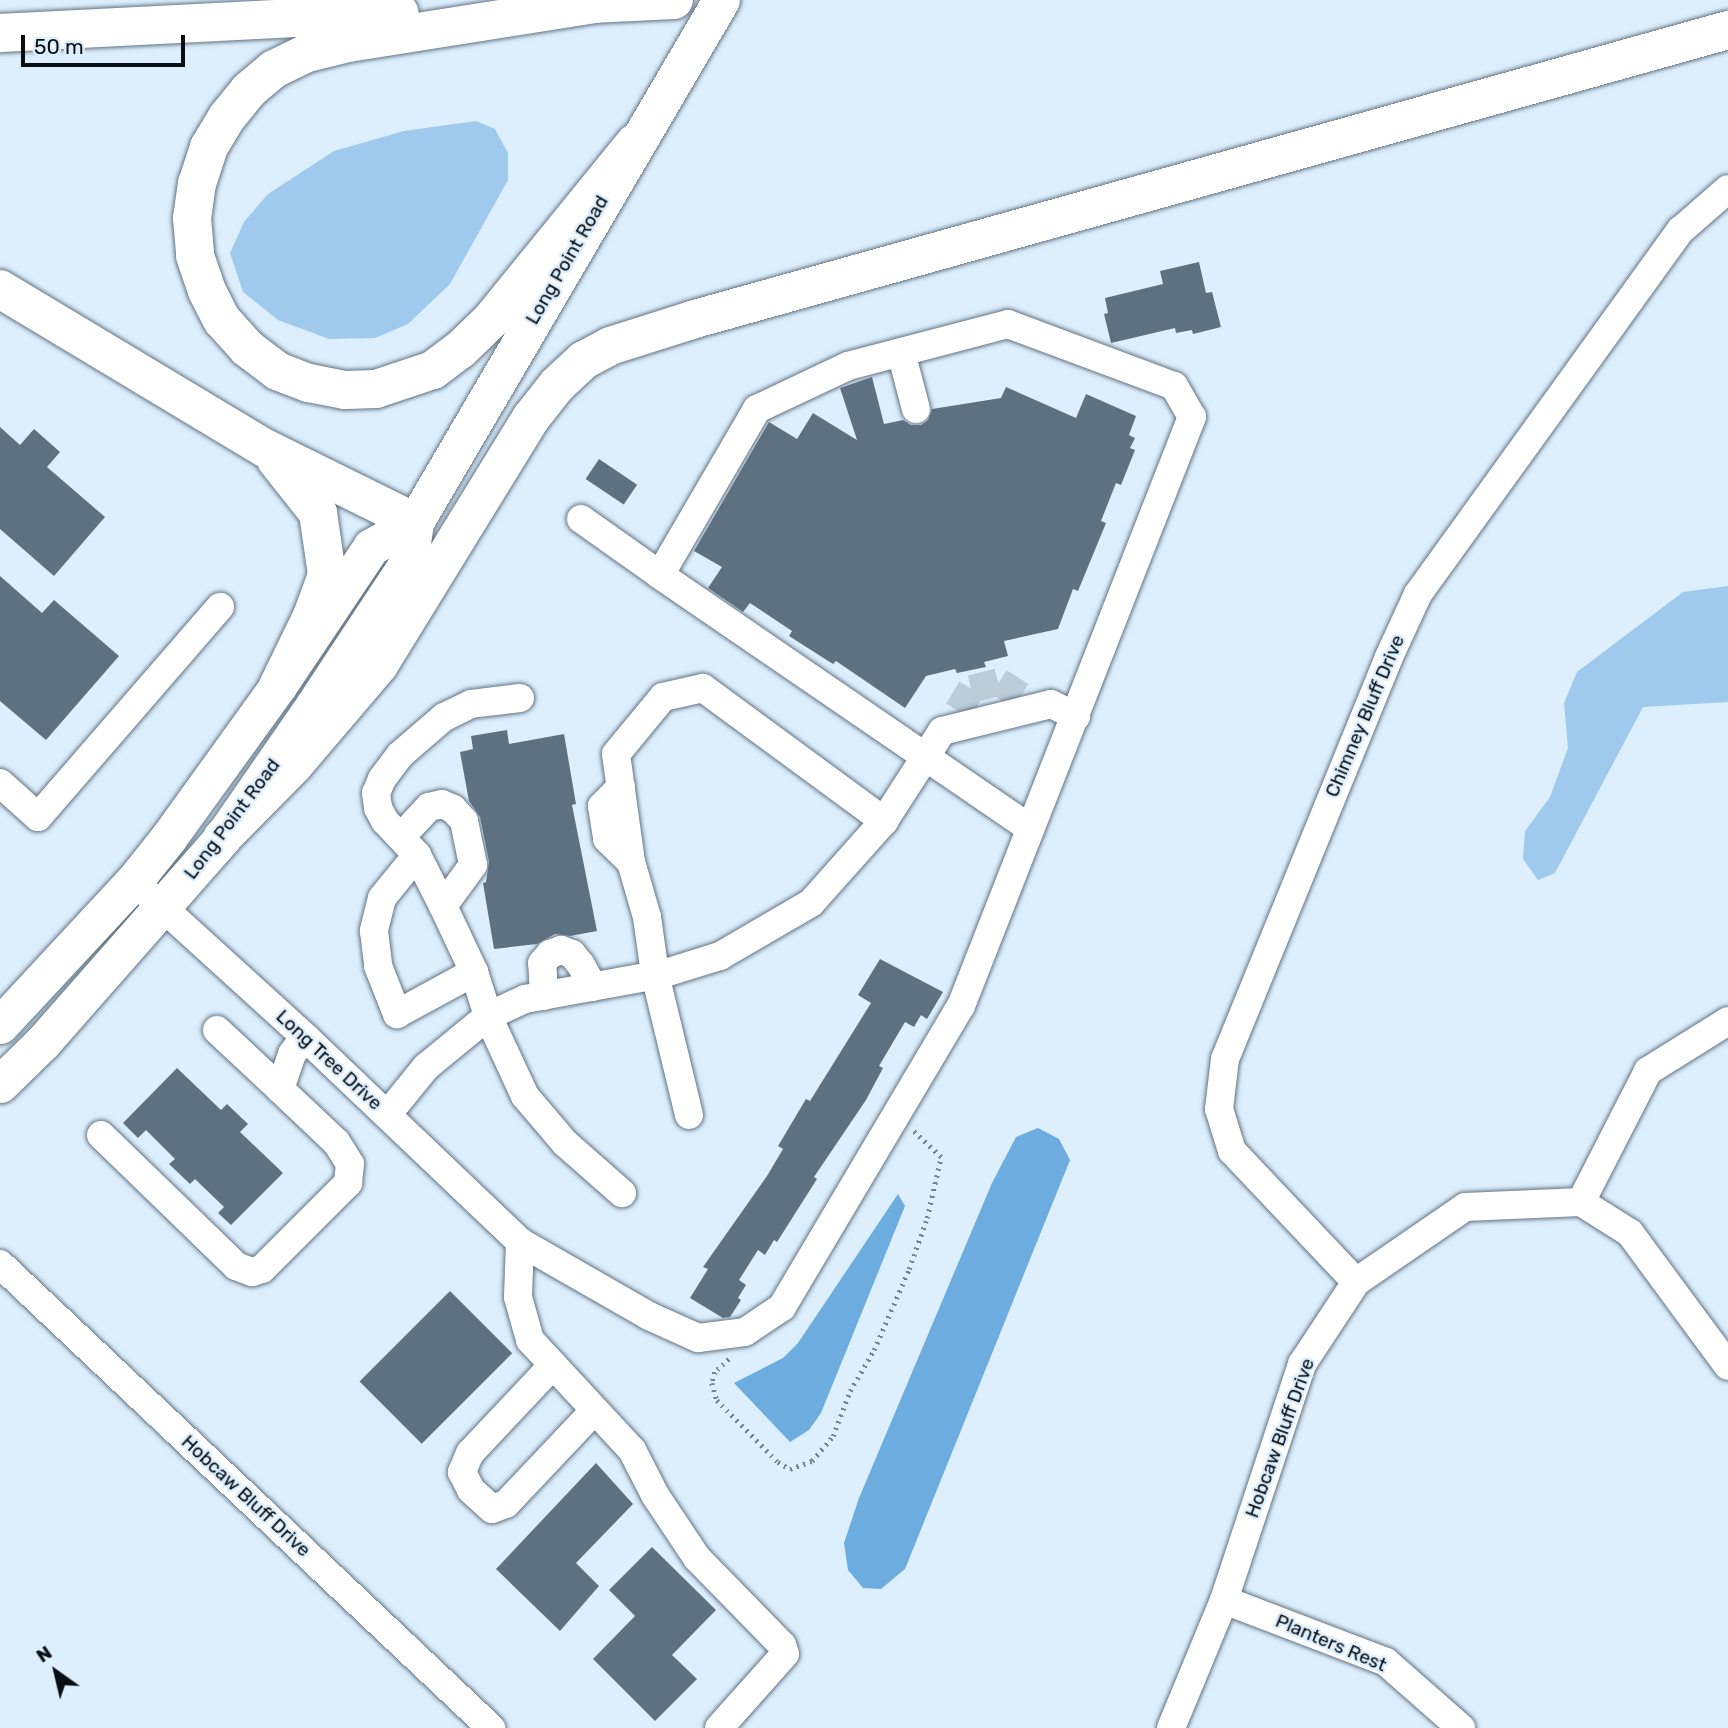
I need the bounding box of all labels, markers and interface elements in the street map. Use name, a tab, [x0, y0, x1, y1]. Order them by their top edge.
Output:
scale bar	[24, 21, 189, 65]
text: 50 m	[34, 34, 84, 59]
street label: Long Point Road	[521, 192, 613, 328]
street label: Chimney Bluff Drive	[1320, 631, 1410, 801]
street label: Long Point Road	[179, 754, 285, 884]
street label: Long Tree Drive	[271, 1005, 387, 1115]
street label: Hobcaw Bluff Drive	[1240, 1355, 1320, 1521]
street label: Hobcaw Bluff Drive	[176, 1430, 316, 1562]
street label: Planters Rest	[1272, 1609, 1390, 1677]
north arrow	[21, 1637, 91, 1707]
text: N	[32, 1641, 56, 1668]

